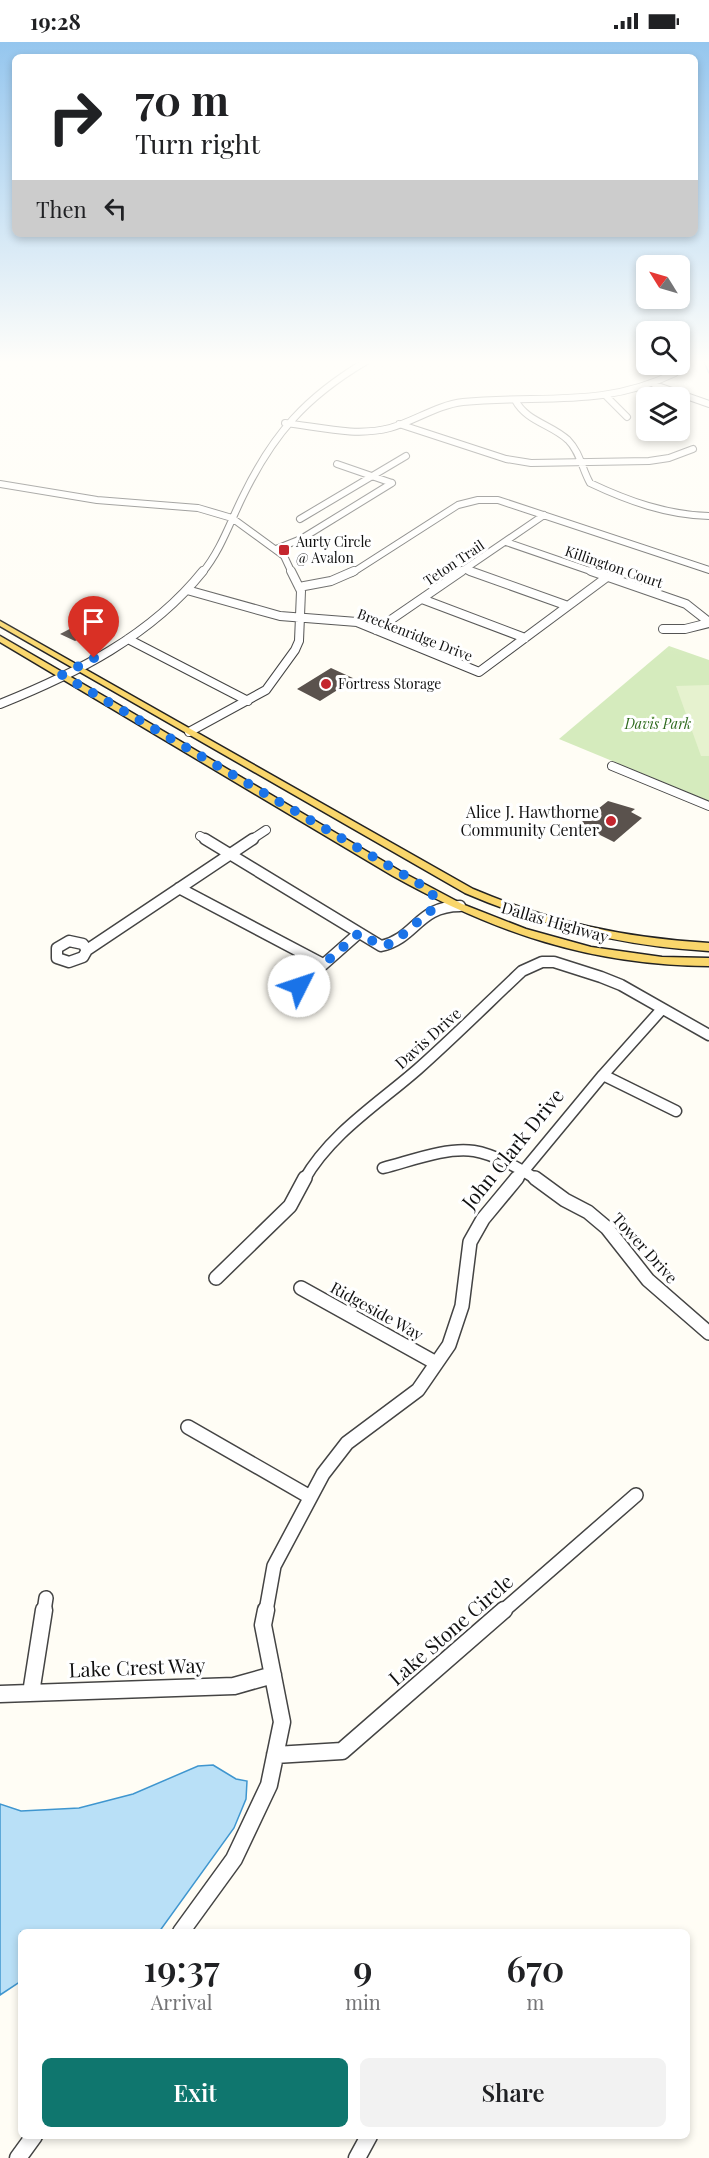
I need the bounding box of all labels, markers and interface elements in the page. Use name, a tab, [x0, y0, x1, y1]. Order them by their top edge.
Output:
text: 19:28	[30, 6, 81, 36]
text: 70 m	[135, 71, 229, 127]
icon: right	[36, 78, 114, 156]
text: Turn right	[135, 125, 260, 161]
icon: left	[99, 192, 132, 225]
text: Then	[36, 194, 87, 224]
north arrow	[636, 255, 690, 309]
map controls	[636, 255, 690, 441]
button: search	[636, 321, 690, 375]
button: layers	[636, 387, 690, 441]
place label: Aurty Circle @ Avalon	[295, 532, 371, 567]
street label: Teton Trail	[420, 535, 488, 590]
street label: Killington Court	[563, 541, 667, 592]
marker: Aurty Circle @ Avalon	[277, 543, 291, 557]
pin	[68, 596, 119, 658]
street label: Breckenridge Drive	[355, 604, 475, 665]
icon: arrive	[77, 605, 110, 638]
place label: Fortress Storage	[338, 674, 441, 693]
marker: Fortress Storage	[319, 677, 333, 691]
park label: Davis Park	[624, 714, 691, 733]
place label: Alice J. Hawthorne Community Center	[460, 801, 599, 840]
marker: Alice J. Hawthorne Community Center	[604, 814, 618, 828]
street label: Dallas Highway	[499, 896, 611, 947]
position arrow	[267, 954, 331, 1018]
street label: Davis Drive	[390, 1002, 465, 1073]
street label: John Clark Drive	[454, 1082, 569, 1215]
street label: Tower Drive	[608, 1208, 683, 1287]
street label: Ridgeside Way	[327, 1276, 427, 1345]
street label: Lake Stone Circle	[382, 1567, 518, 1690]
street label: Lake Crest Way	[68, 1651, 206, 1682]
text: 19:37	[144, 1943, 220, 1991]
text: 9	[353, 1943, 373, 1991]
text: 670	[506, 1943, 564, 1991]
text: Arrival	[151, 1988, 212, 2015]
text: min	[345, 1988, 381, 2015]
text: m	[526, 1988, 544, 2015]
button: Exit	[42, 2058, 348, 2127]
button: Share	[360, 2058, 666, 2127]

